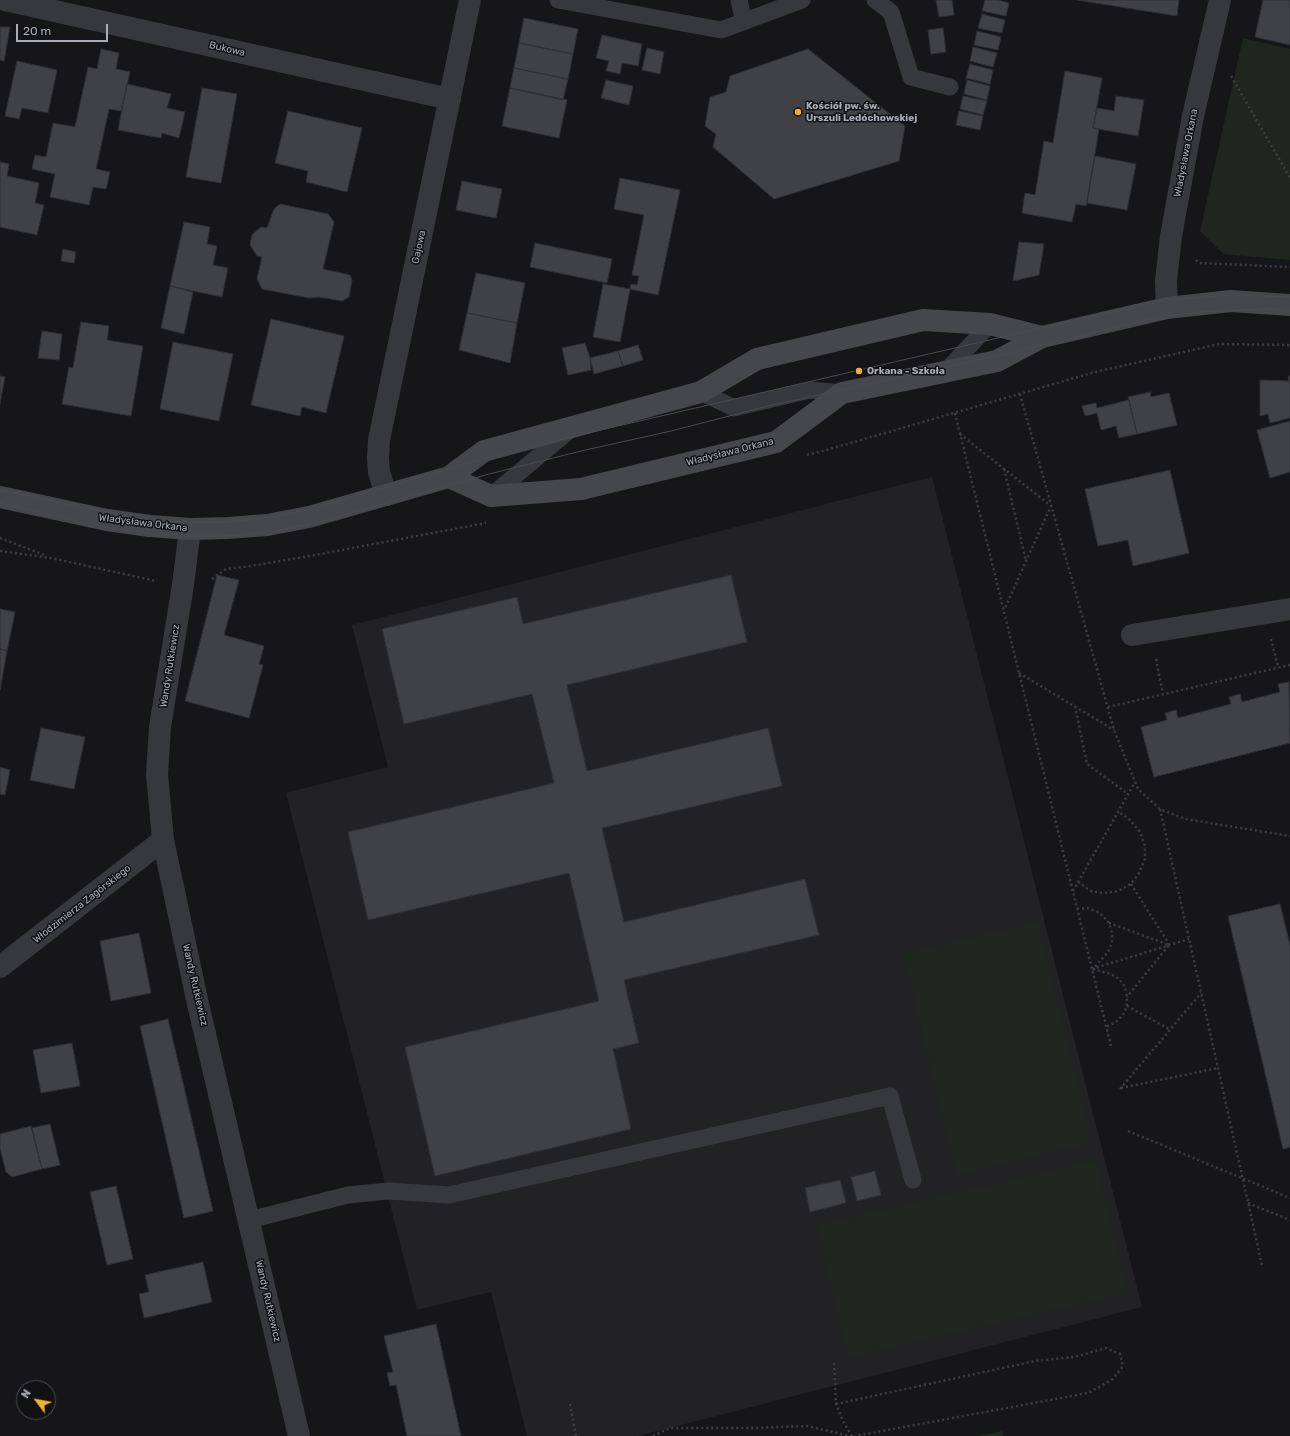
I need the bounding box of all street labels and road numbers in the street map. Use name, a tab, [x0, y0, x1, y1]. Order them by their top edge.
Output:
street label: Bukowa	[208, 39, 246, 59]
street label: Władysława Orkana	[1172, 108, 1200, 198]
street label: Gajowa	[410, 229, 428, 265]
street label: Władysława Orkana	[685, 435, 775, 469]
street label: Władysława Orkana	[98, 512, 188, 534]
street label: Wandy Rutkiewicz	[158, 624, 182, 708]
street label: Włodzimierza Zagórskiego	[31, 862, 133, 946]
street label: Wandy Rutkiewicz	[180, 943, 210, 1027]
street label: Wandy Rutkiewicz	[253, 1259, 283, 1343]

